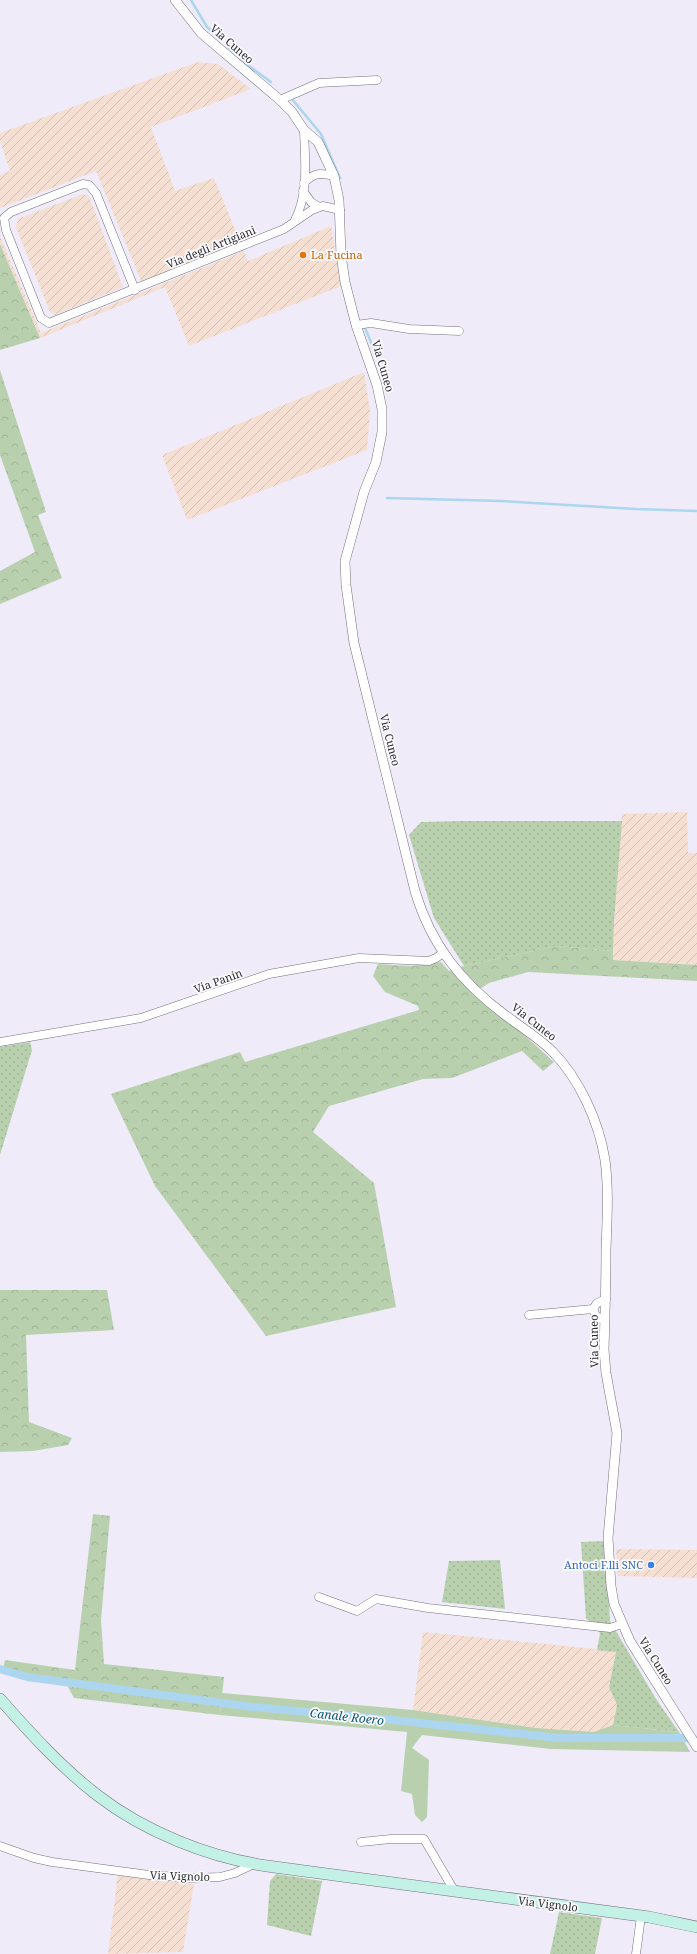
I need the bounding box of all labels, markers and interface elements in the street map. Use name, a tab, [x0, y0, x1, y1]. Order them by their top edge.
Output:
street label: Via Cuneo	[207, 21, 257, 67]
street label: Via degli Artigiani	[164, 222, 258, 271]
place label: La Fucina	[311, 247, 363, 262]
marker: La Fucina	[298, 250, 308, 260]
street label: Via Cuneo	[369, 338, 398, 393]
street label: Via Cuneo	[377, 712, 404, 767]
street label: Via Panin	[192, 965, 244, 996]
street label: Via Cuneo	[509, 999, 560, 1044]
street label: Via Cuneo	[586, 1314, 601, 1368]
place label: Antoci F.lli SNC	[564, 1557, 643, 1572]
marker: Antoci F.lli SNC	[646, 1560, 656, 1570]
street label: Via Cuneo	[636, 1634, 677, 1687]
water label: Canale Roero	[309, 1704, 385, 1729]
street label: Via Vignolo	[150, 1867, 210, 1884]
street label: Via Vignolo	[517, 1892, 579, 1915]

